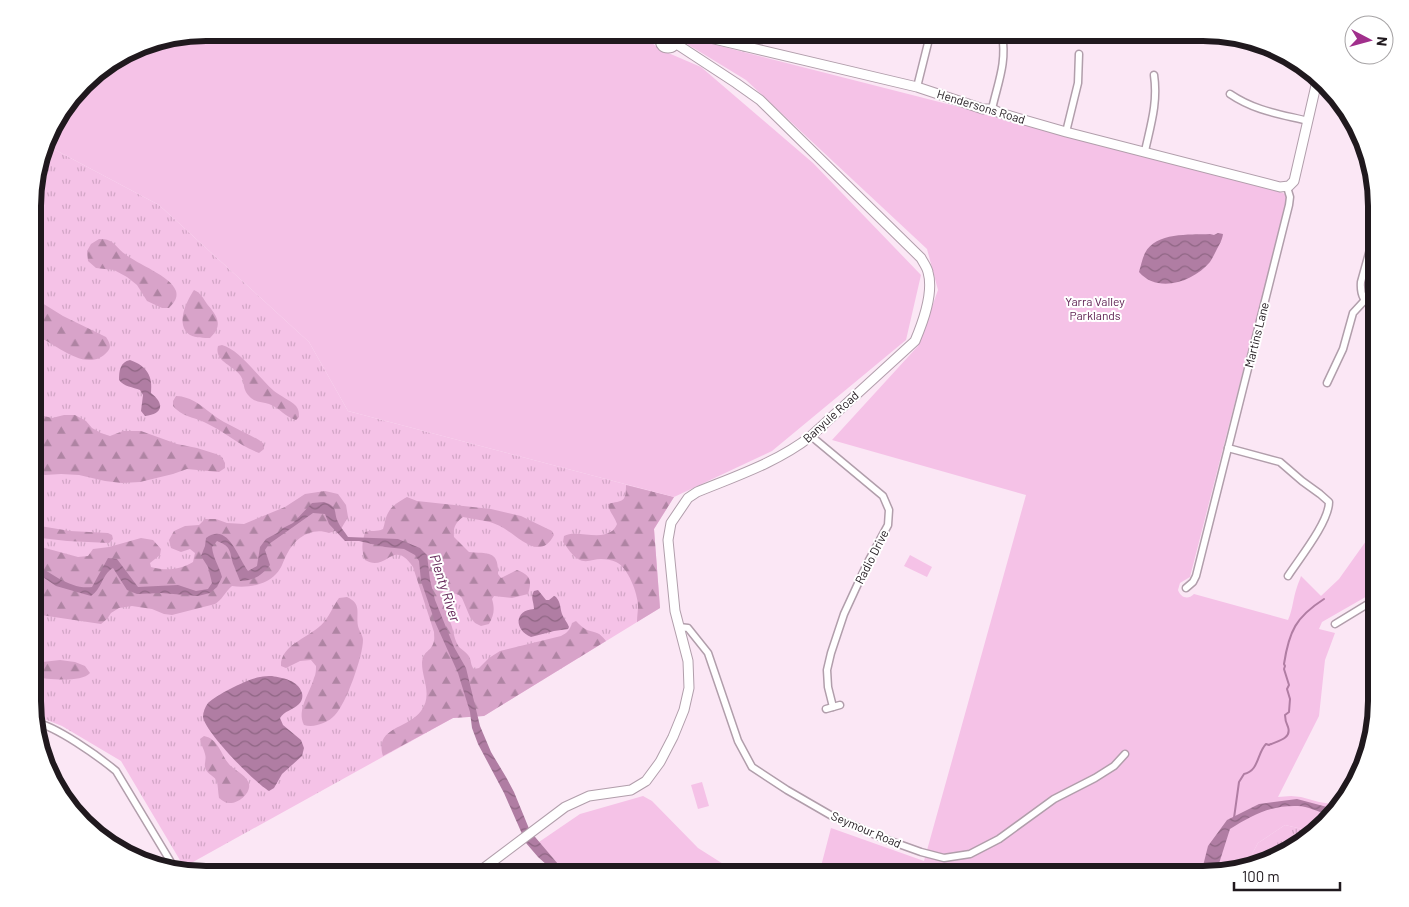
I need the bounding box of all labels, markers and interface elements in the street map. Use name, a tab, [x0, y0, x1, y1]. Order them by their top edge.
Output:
north arrow	[1344, 15, 1394, 65]
text: N	[1373, 36, 1391, 47]
street label: Hendersons Road	[936, 86, 1027, 126]
park label: Yarra Valley Parklands	[1065, 294, 1125, 322]
street label: Martins Lane	[1241, 301, 1271, 369]
street label: Banyule Road	[800, 388, 861, 445]
street label: Radio Drive	[852, 527, 891, 586]
water label: Plenty River	[427, 552, 465, 625]
street label: Seymour Road	[829, 808, 904, 850]
scale bar	[1234, 860, 1340, 892]
text: 100 m	[1242, 867, 1280, 885]

